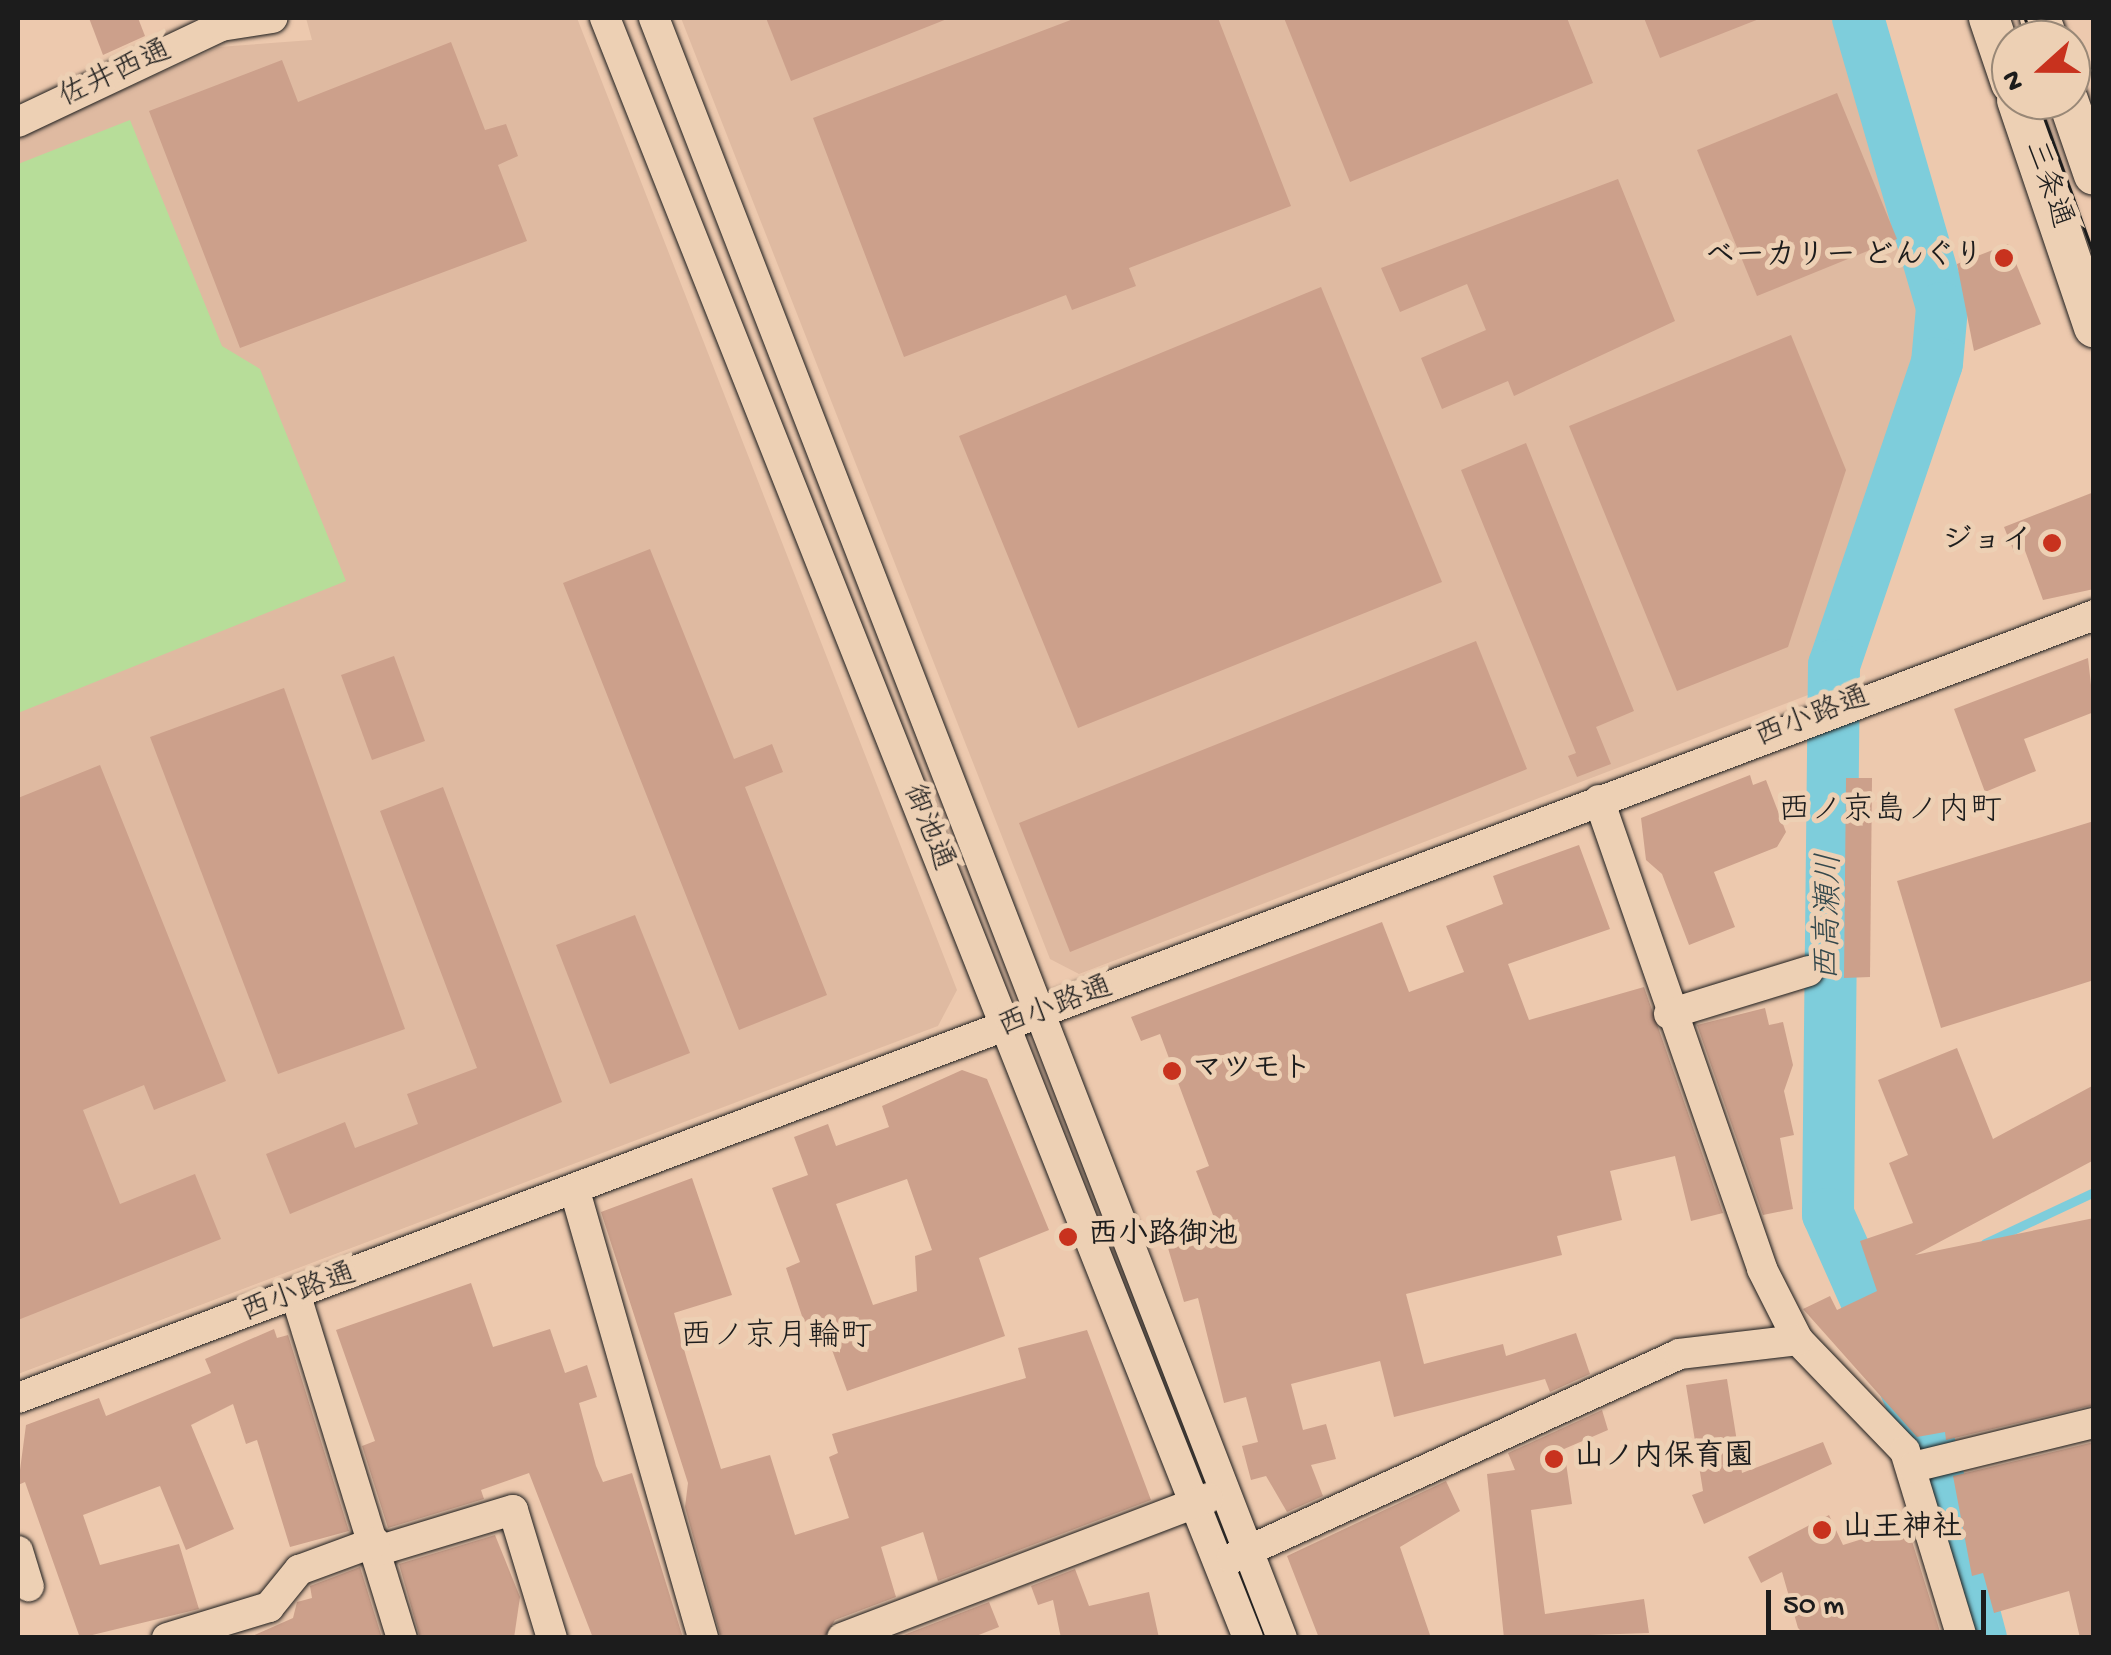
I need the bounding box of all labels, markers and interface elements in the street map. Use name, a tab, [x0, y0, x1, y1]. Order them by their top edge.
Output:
north arrow	[1991, 20, 2091, 120]
street label: 佐井西通	[54, 34, 178, 118]
text: N	[1996, 66, 2033, 95]
street label: 三条通	[2014, 137, 2078, 233]
place label: ベーカリー どんぐり	[1707, 240, 1984, 276]
marker: ベーカリー どんぐり	[1993, 247, 2015, 269]
place label: ジョイ	[1942, 525, 2032, 561]
marker: ジョイ	[2041, 532, 2063, 554]
street label: 西小路通	[1751, 681, 1875, 757]
street label: 御池通	[892, 780, 960, 876]
district label: 西ノ京島ノ内町	[1778, 793, 2002, 831]
water label: 西高瀬川	[1811, 853, 1851, 981]
street label: 西小路通	[994, 971, 1118, 1047]
place label: マツモト	[1192, 1053, 1312, 1089]
marker: マツモト	[1161, 1060, 1183, 1082]
place label: 西小路御池	[1088, 1219, 1238, 1255]
marker: 西小路御池	[1057, 1226, 1079, 1248]
street label: 西小路通	[236, 1258, 362, 1332]
district label: 西ノ京月輪町	[680, 1319, 872, 1357]
place label: 山ノ内保育園	[1574, 1441, 1754, 1477]
marker: 山ノ内保育園	[1543, 1448, 1565, 1470]
place label: 山王神社	[1842, 1512, 1962, 1548]
marker: 山王神社	[1811, 1519, 1833, 1541]
scale bar	[1771, 1570, 1991, 1632]
text: 50 m	[1783, 1590, 1844, 1625]

